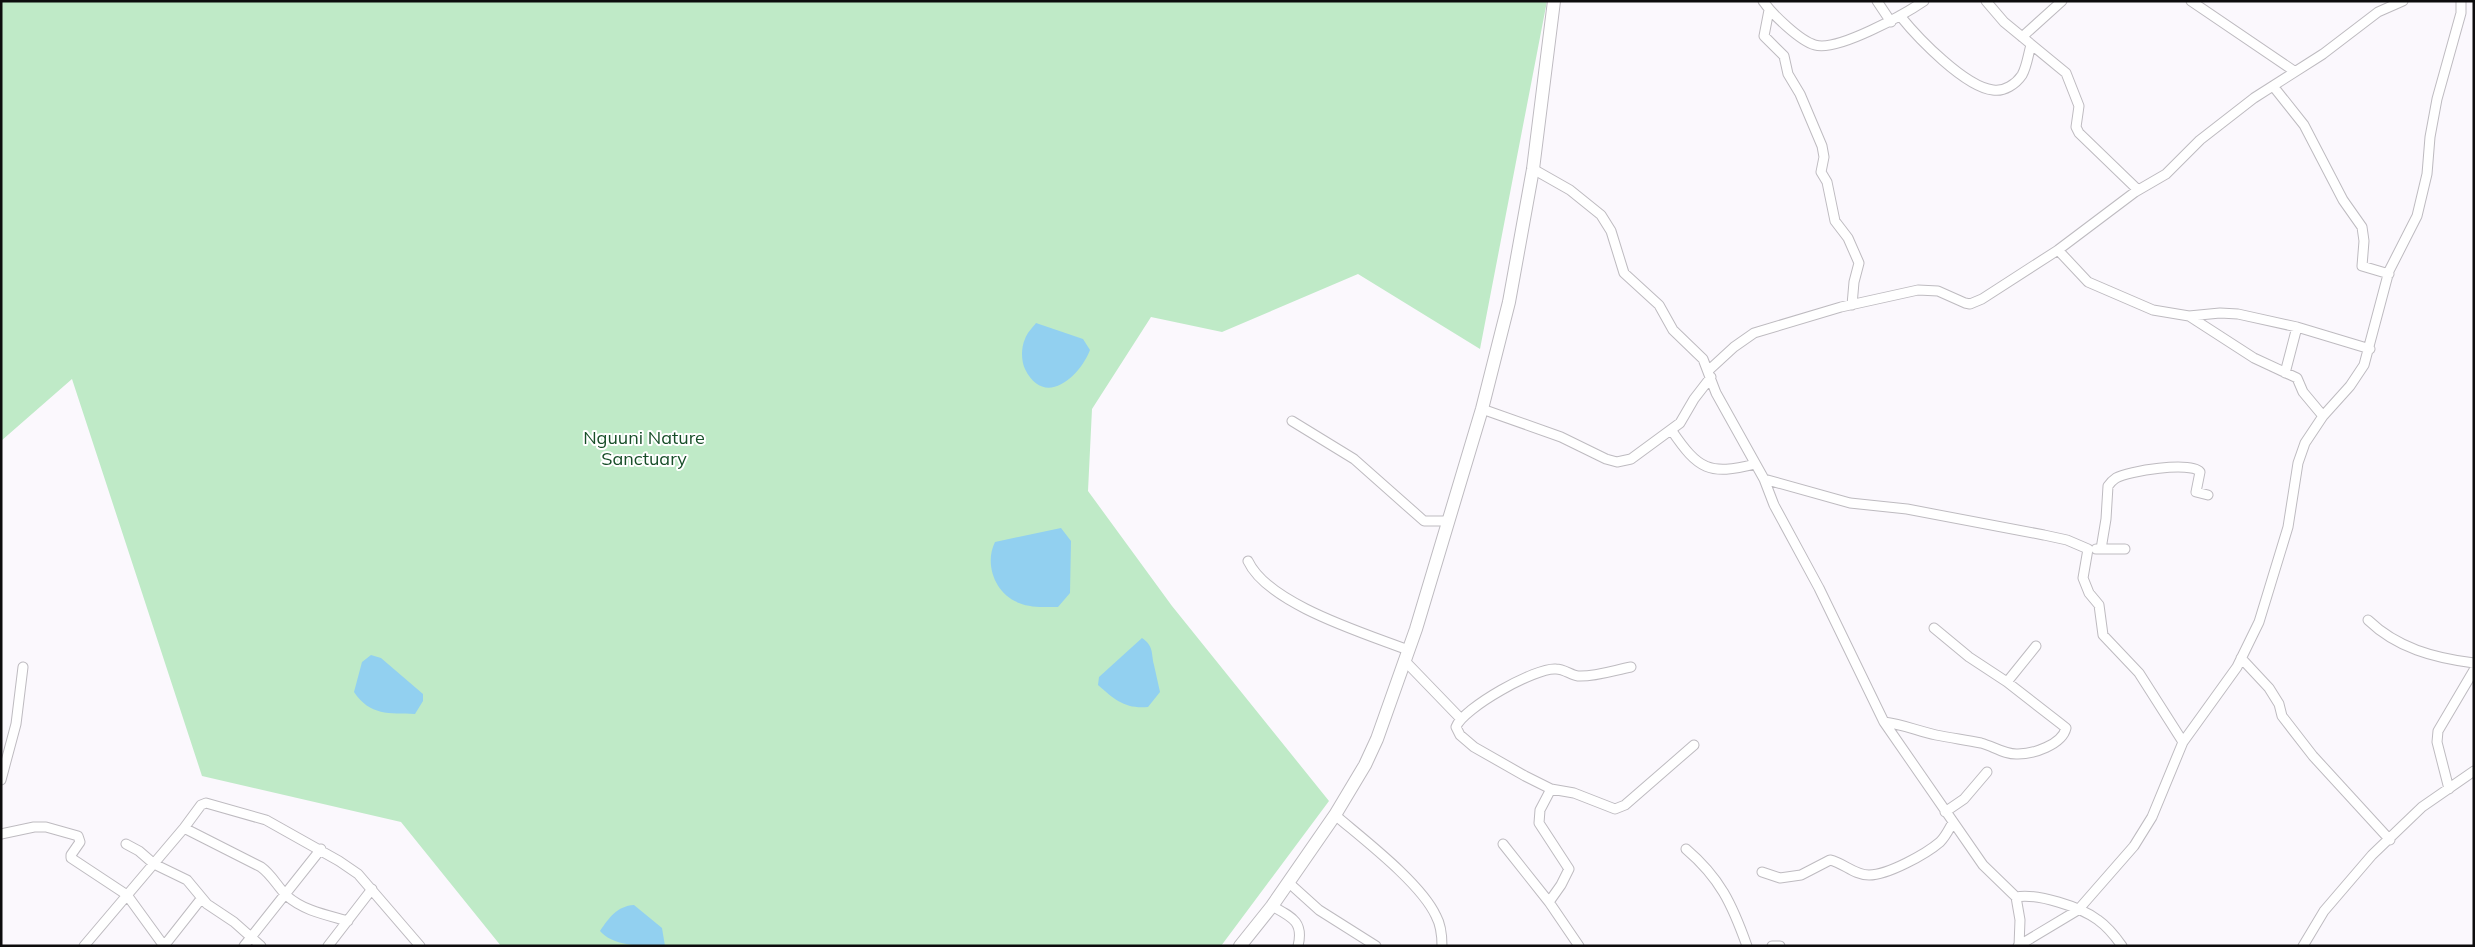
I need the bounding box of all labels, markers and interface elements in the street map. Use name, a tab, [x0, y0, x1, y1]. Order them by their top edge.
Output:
park label: Nguuni Nature Sanctuary	[583, 426, 705, 470]

